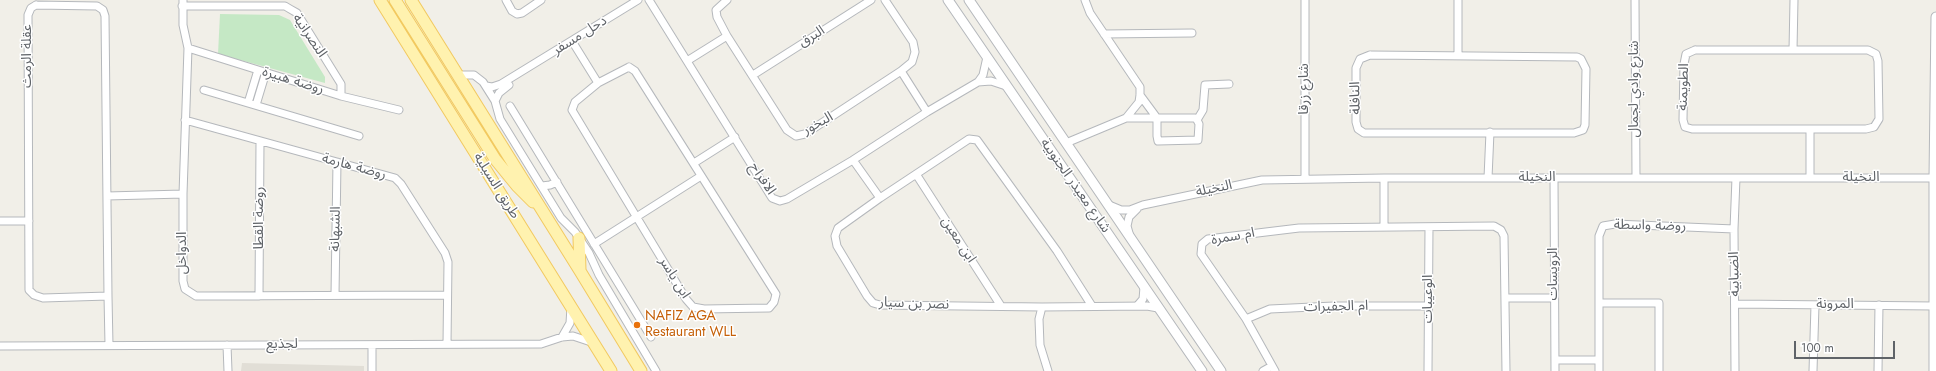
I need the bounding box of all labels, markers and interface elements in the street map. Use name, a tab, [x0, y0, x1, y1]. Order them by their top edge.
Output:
street label: النصرانية	[288, 11, 330, 61]
street label: دحل مسفر	[550, 13, 610, 59]
street label: البرق	[796, 23, 828, 51]
street label: عقلة الرمث	[20, 24, 36, 88]
street label: شارع وادي لجمال	[1627, 40, 1643, 138]
street label: شارع زرقا	[1297, 63, 1313, 115]
street label: الطويمنة	[1675, 63, 1693, 111]
street label: روضة هبيرة	[260, 64, 326, 98]
street label: النافلة	[1347, 81, 1365, 115]
street label: البخور	[800, 109, 836, 139]
street label: شارع معيذر الجنوبية	[1036, 136, 1114, 236]
street label: روضة هارمة	[320, 150, 388, 184]
street label: طريق السيلية	[469, 150, 523, 222]
street label: الافراح	[745, 160, 779, 198]
street label: النخيلة	[1519, 170, 1555, 186]
street label: النخيلة	[1843, 170, 1879, 186]
street label: النخيلة	[1194, 177, 1234, 201]
street label: روضة القطا	[252, 187, 268, 249]
street label: الشبهانة	[327, 206, 345, 252]
street label: ابن معين	[937, 214, 979, 266]
street label: روضة واسطة	[1614, 217, 1686, 235]
street label: ام سمرة	[1210, 225, 1256, 249]
street label: الدواخل	[175, 232, 191, 274]
street label: الرويسات	[1546, 248, 1562, 300]
street label: الضبابية	[1726, 251, 1744, 297]
street label: ابن ياسر	[655, 254, 693, 302]
street label: الوعيبات	[1421, 275, 1437, 323]
street label: نصر بن سيار	[879, 294, 949, 314]
street label: المرونة	[1816, 297, 1854, 313]
street label: ام الجفيرات	[1303, 298, 1369, 316]
place label: NAFIZ AGA Restaurant WLL	[645, 309, 736, 342]
marker: NAFIZ AGA Restaurant WLL	[632, 320, 642, 330]
scale bar	[1796, 333, 1897, 359]
street label: لجذيع	[266, 337, 298, 353]
text: 100 m	[1801, 339, 1834, 357]

